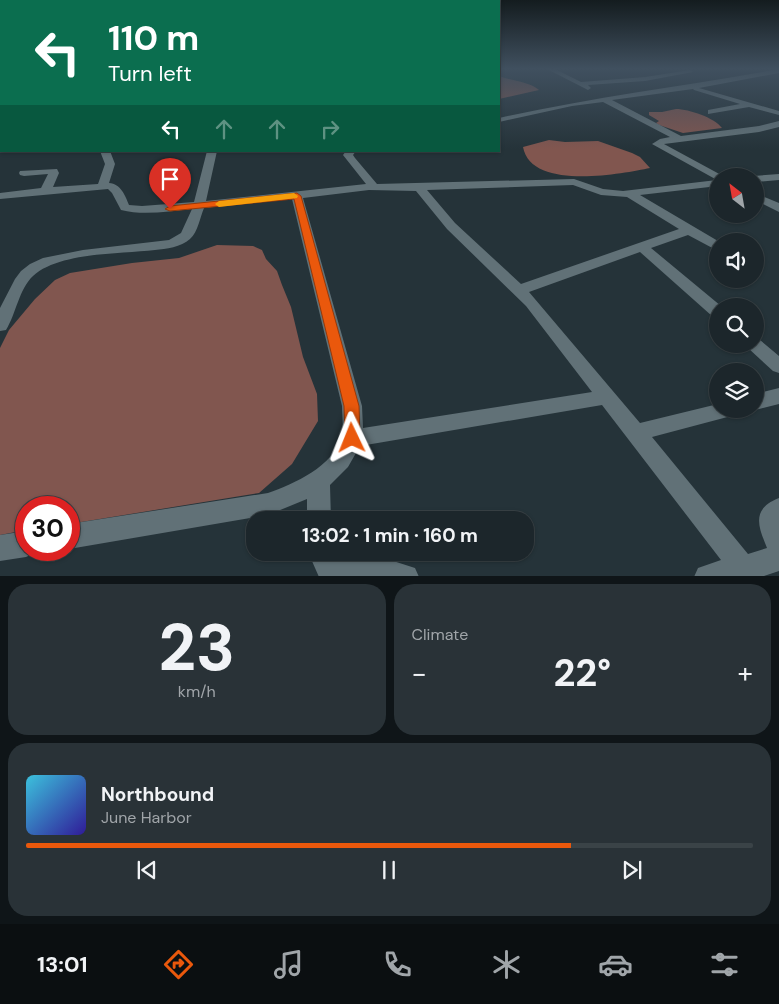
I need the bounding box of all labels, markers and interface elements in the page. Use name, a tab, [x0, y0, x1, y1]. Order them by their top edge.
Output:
text: 110 m	[108, 15, 199, 61]
icon: left	[25, 20, 90, 85]
text: Turn left	[108, 59, 192, 88]
icon: left	[157, 115, 185, 143]
icon: ahead	[210, 115, 238, 143]
icon: ahead	[263, 115, 291, 143]
icon: right	[316, 115, 344, 143]
pin	[149, 158, 191, 209]
icon: arrive	[156, 165, 184, 193]
north arrow	[709, 168, 764, 222]
map controls	[709, 168, 764, 418]
button: sound	[709, 233, 764, 288]
button: search	[709, 298, 764, 353]
button: layers	[709, 363, 764, 418]
position arrow	[325, 411, 377, 463]
speed limit sign: 30	[15, 496, 80, 561]
text: 13:02 · 1 min · 160 m	[302, 523, 478, 548]
text: 23	[158, 606, 235, 690]
text: Climate	[412, 624, 468, 645]
text: 22°	[553, 648, 611, 698]
text: −	[412, 655, 427, 692]
text: +	[738, 655, 753, 692]
text: km/h	[178, 681, 216, 702]
text: Northbound	[101, 782, 214, 807]
text: June Harbor	[101, 807, 192, 828]
icon: previous	[133, 856, 161, 884]
icon: pause	[375, 856, 403, 884]
icon: next	[618, 856, 646, 884]
icon: directions	[161, 947, 196, 982]
icon: music	[271, 947, 306, 982]
icon: phone	[380, 947, 415, 982]
icon: climate	[489, 947, 524, 982]
icon: car	[598, 947, 633, 982]
icon: filters	[707, 947, 742, 982]
text: 13:01	[37, 950, 87, 979]

